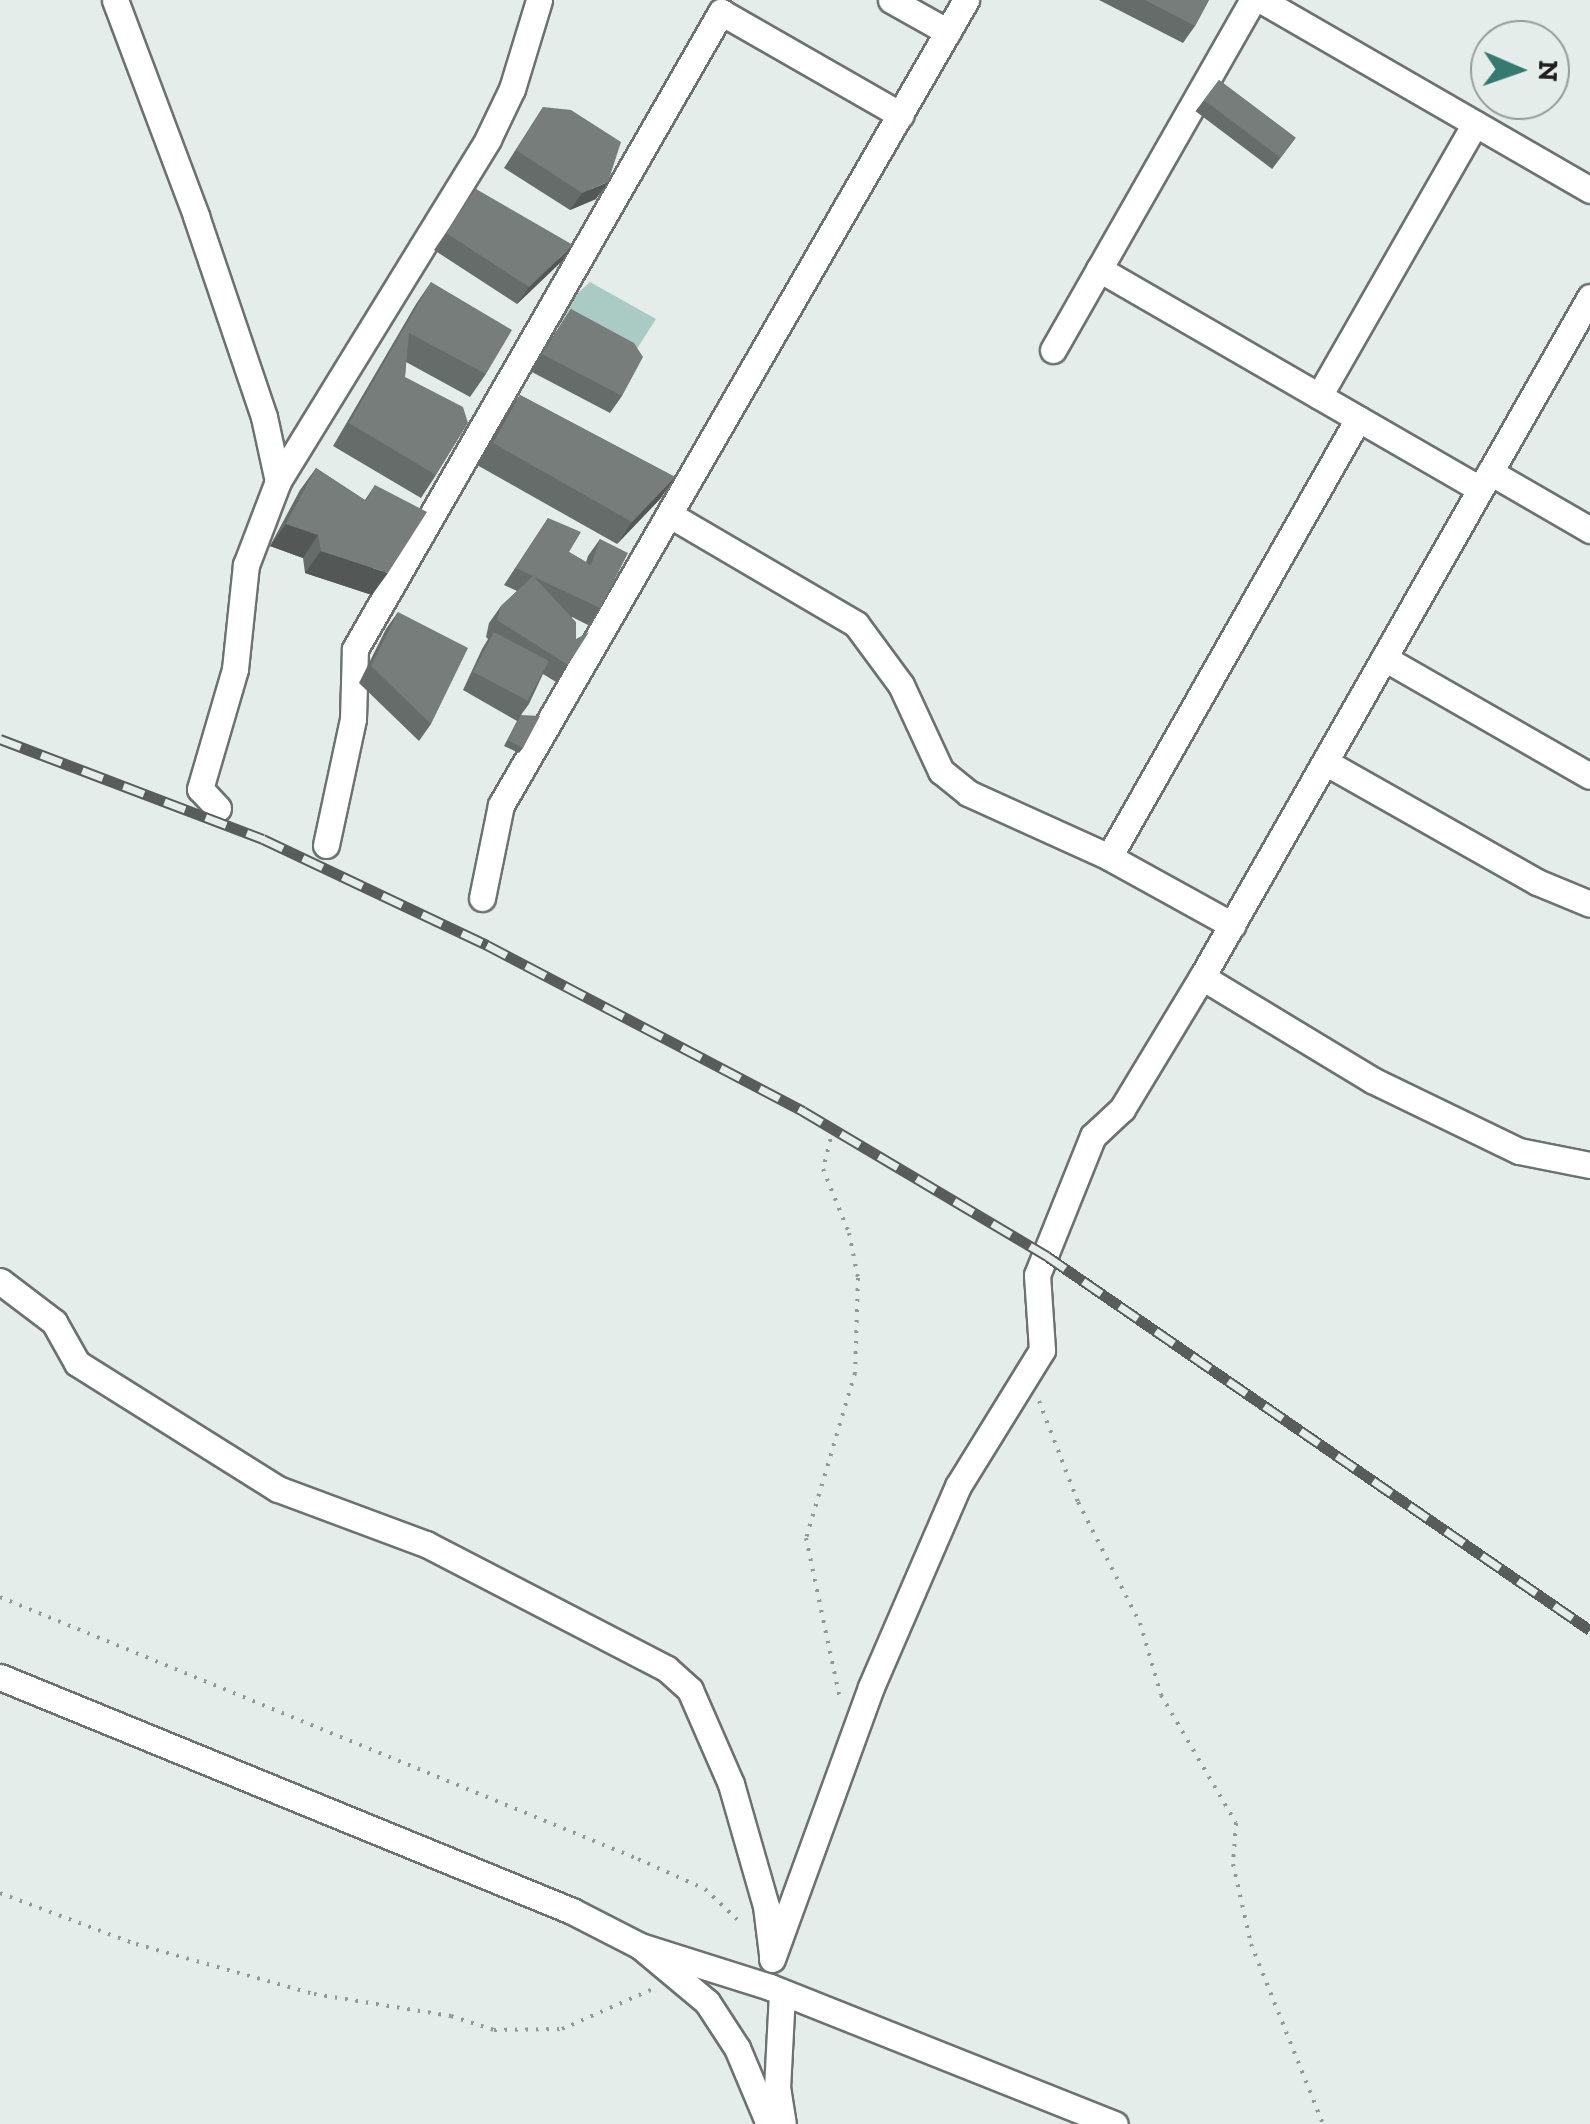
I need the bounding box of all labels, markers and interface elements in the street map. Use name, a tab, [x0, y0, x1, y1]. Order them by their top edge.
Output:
north arrow	[1470, 20, 1570, 120]
text: N	[1532, 60, 1565, 82]

